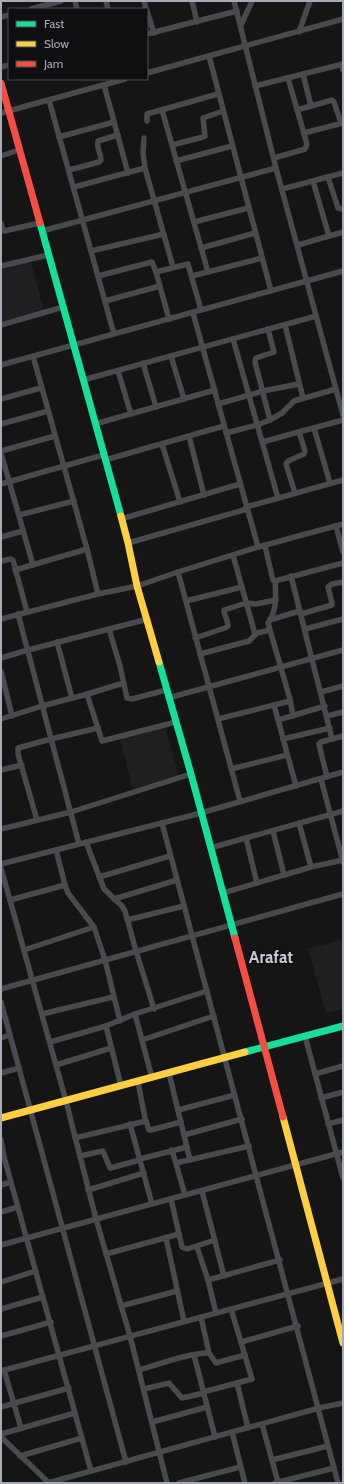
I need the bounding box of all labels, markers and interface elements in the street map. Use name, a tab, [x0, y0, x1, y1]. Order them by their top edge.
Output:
legend	[8, 8, 148, 80]
text: Fast	[44, 16, 64, 31]
text: Slow	[44, 36, 69, 51]
text: Jam	[43, 56, 63, 71]
district label: Arafat	[249, 947, 293, 967]

